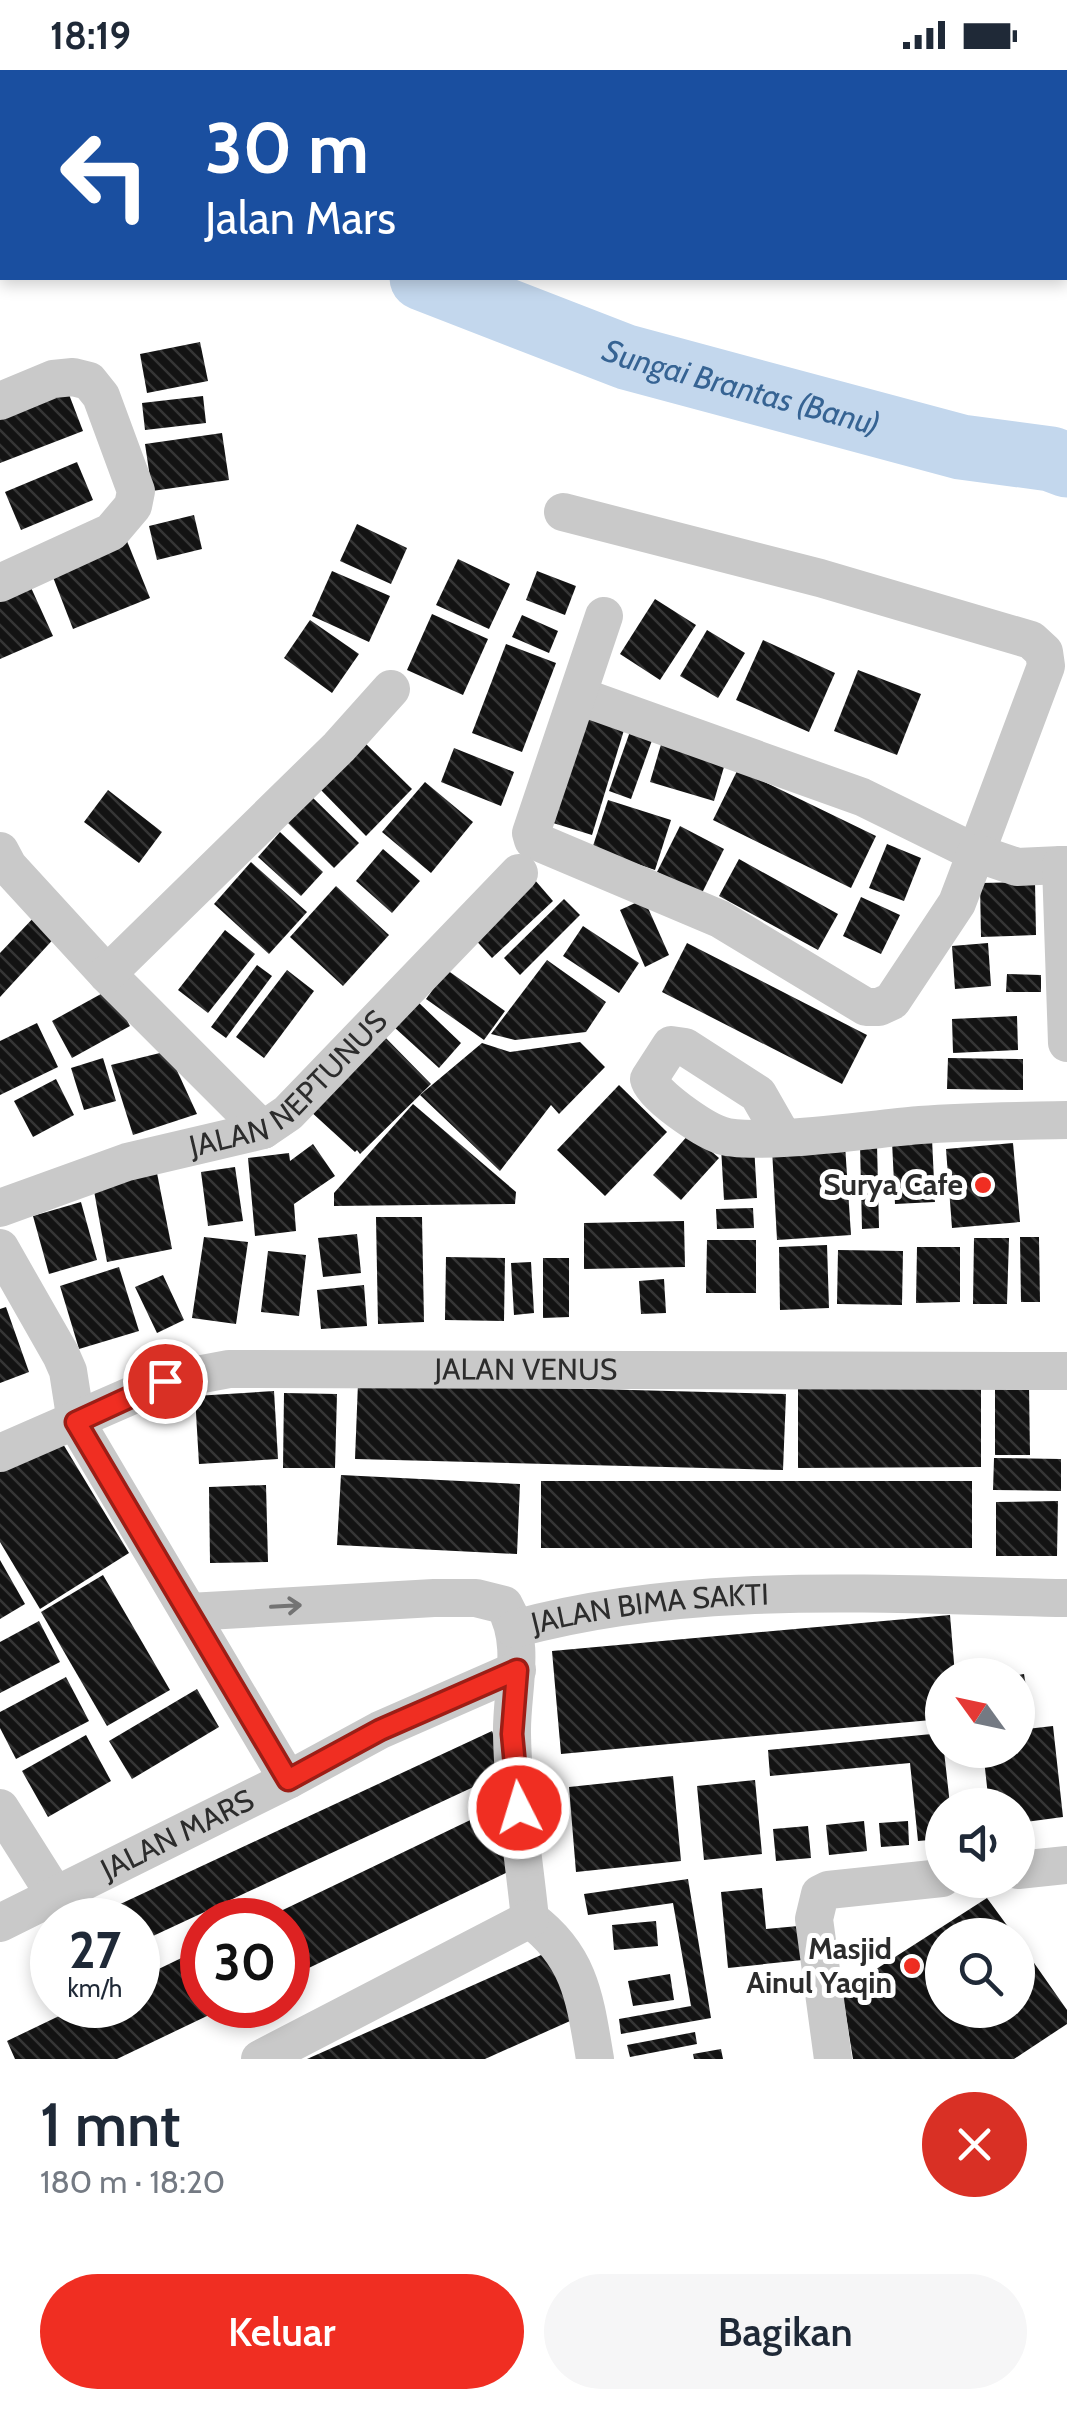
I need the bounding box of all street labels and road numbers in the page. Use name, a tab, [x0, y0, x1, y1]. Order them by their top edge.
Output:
street label: JALAN NEPTUNUS	[185, 1002, 395, 1165]
street label: JALAN VENUS	[433, 1350, 617, 1388]
street label: JALAN BIMA SAKTI	[526, 1576, 769, 1642]
street label: JALAN MARS	[94, 1781, 260, 1888]

